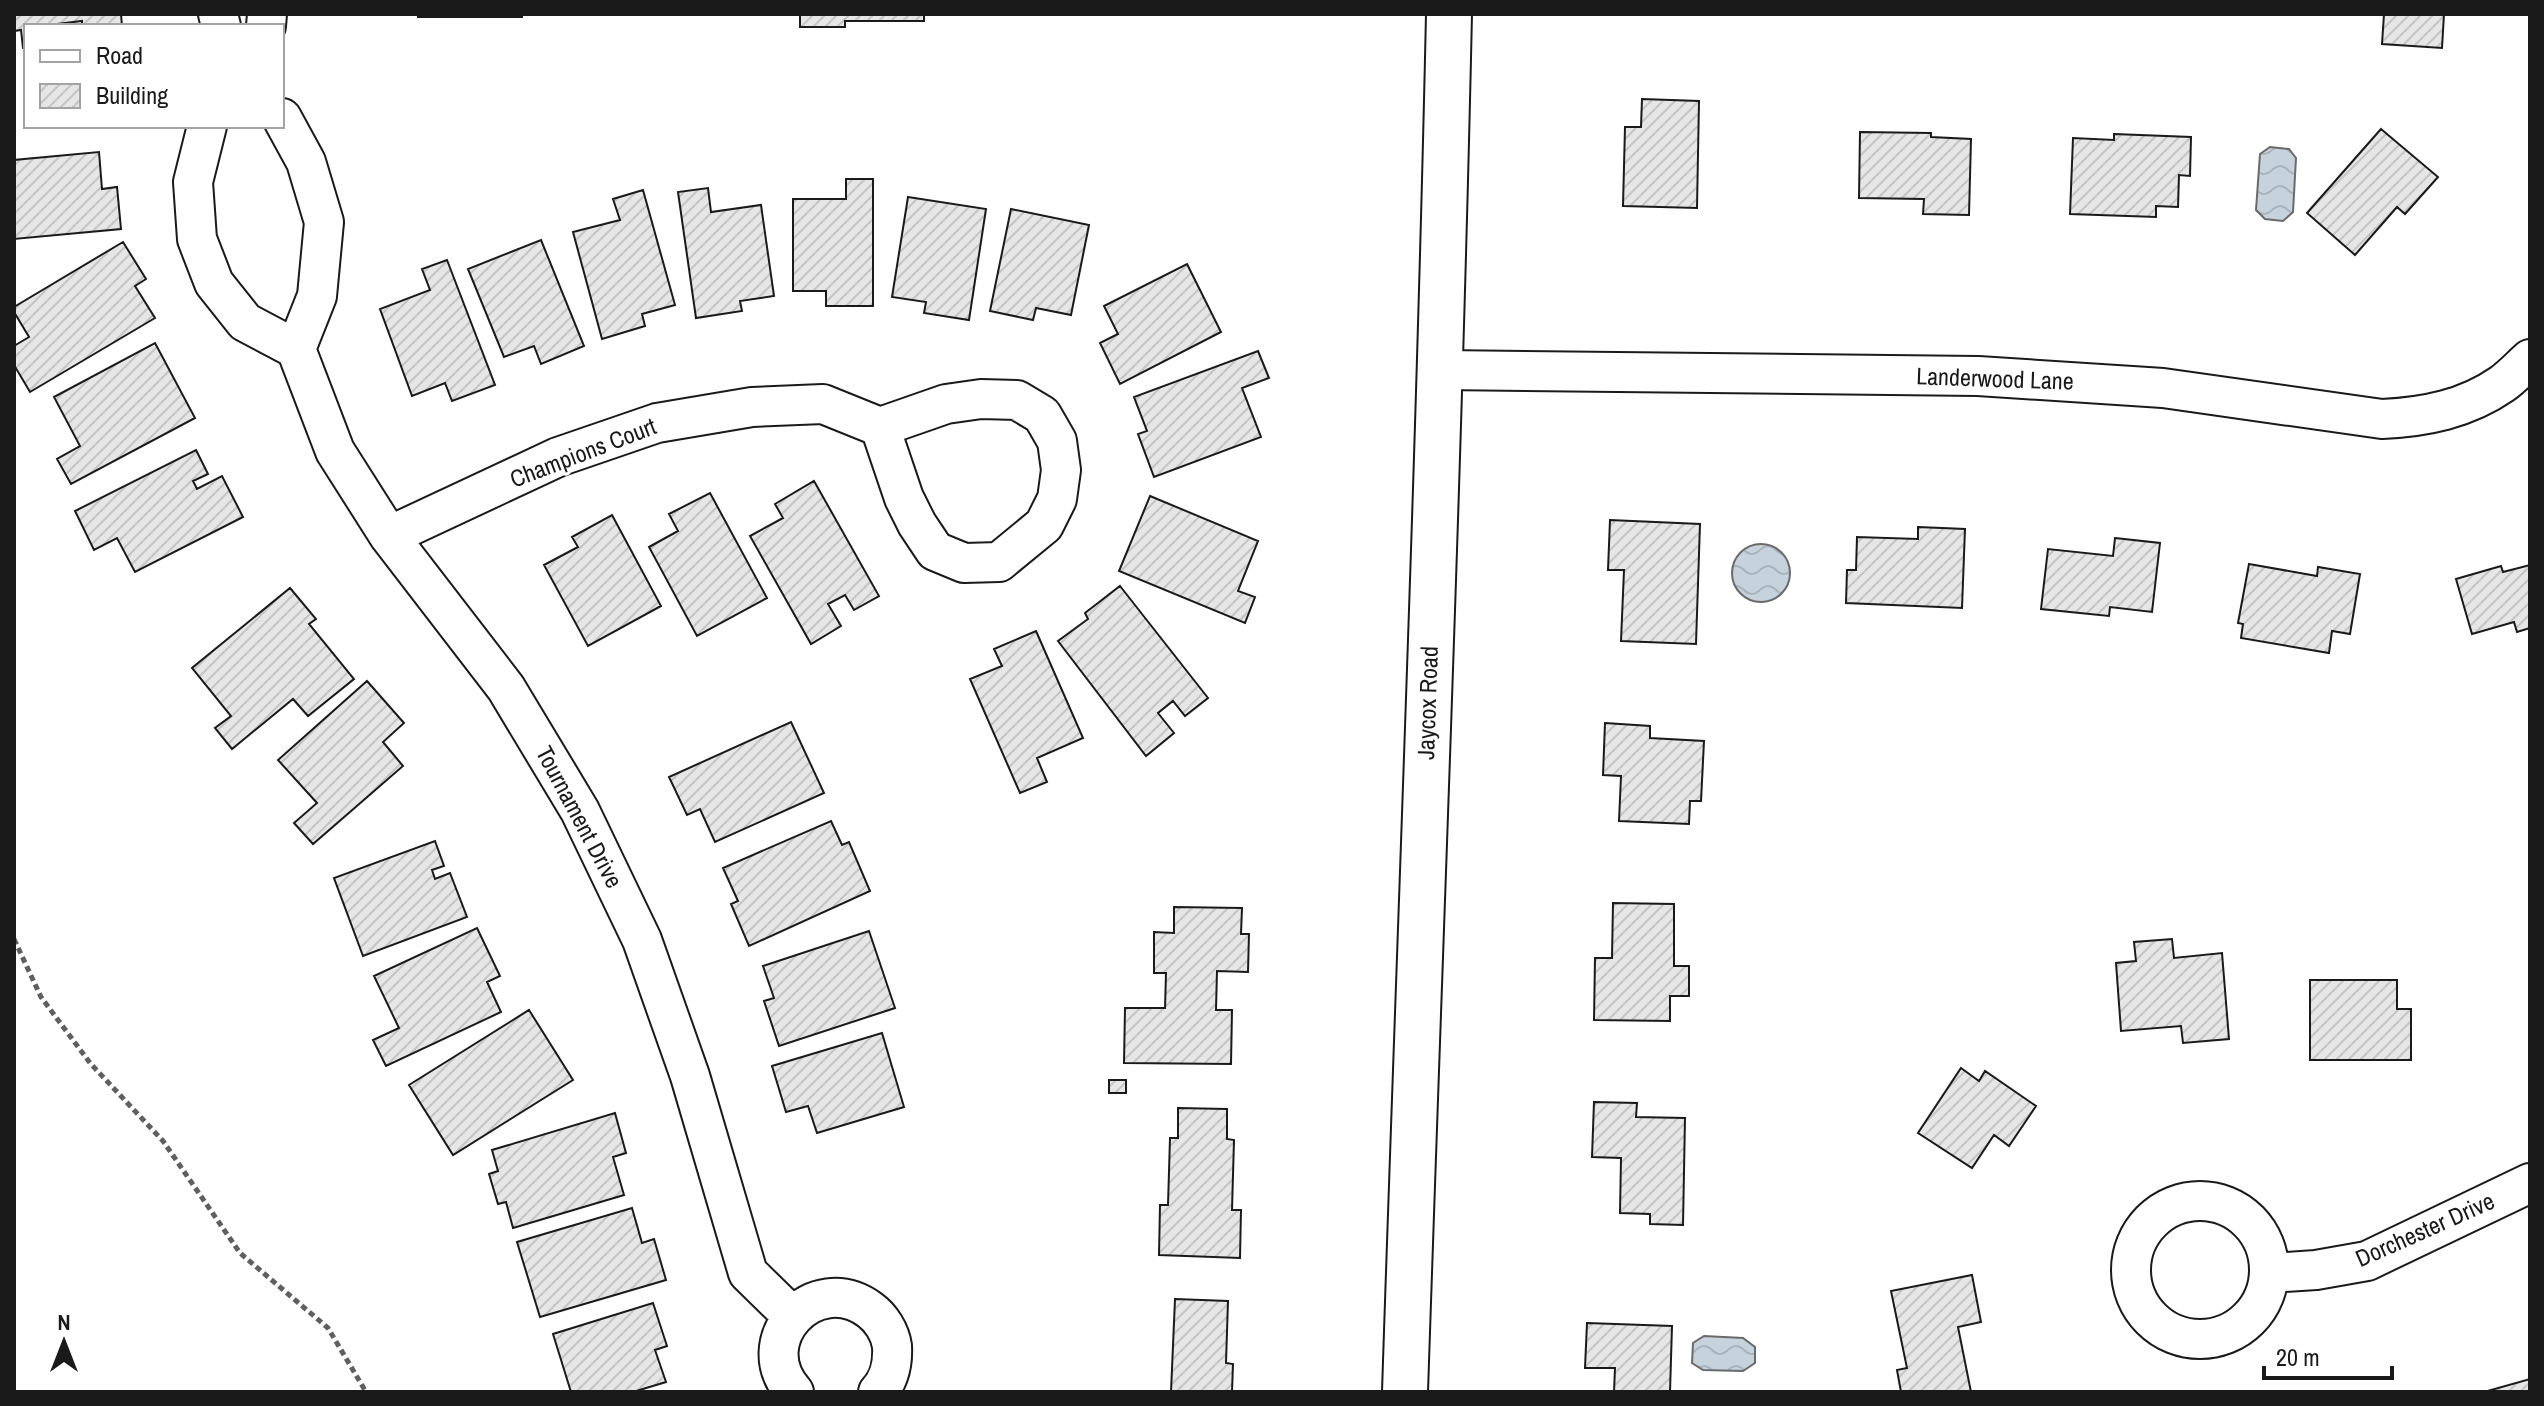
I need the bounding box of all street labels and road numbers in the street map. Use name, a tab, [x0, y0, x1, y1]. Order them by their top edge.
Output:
street label: Landerwood Lane	[1916, 359, 2074, 397]
street label: Champions Court	[505, 409, 661, 495]
street label: Jaycox Road	[1409, 646, 1445, 760]
street label: Tournament Drive	[529, 740, 631, 893]
street label: Dorchester Drive	[2350, 1184, 2499, 1274]

